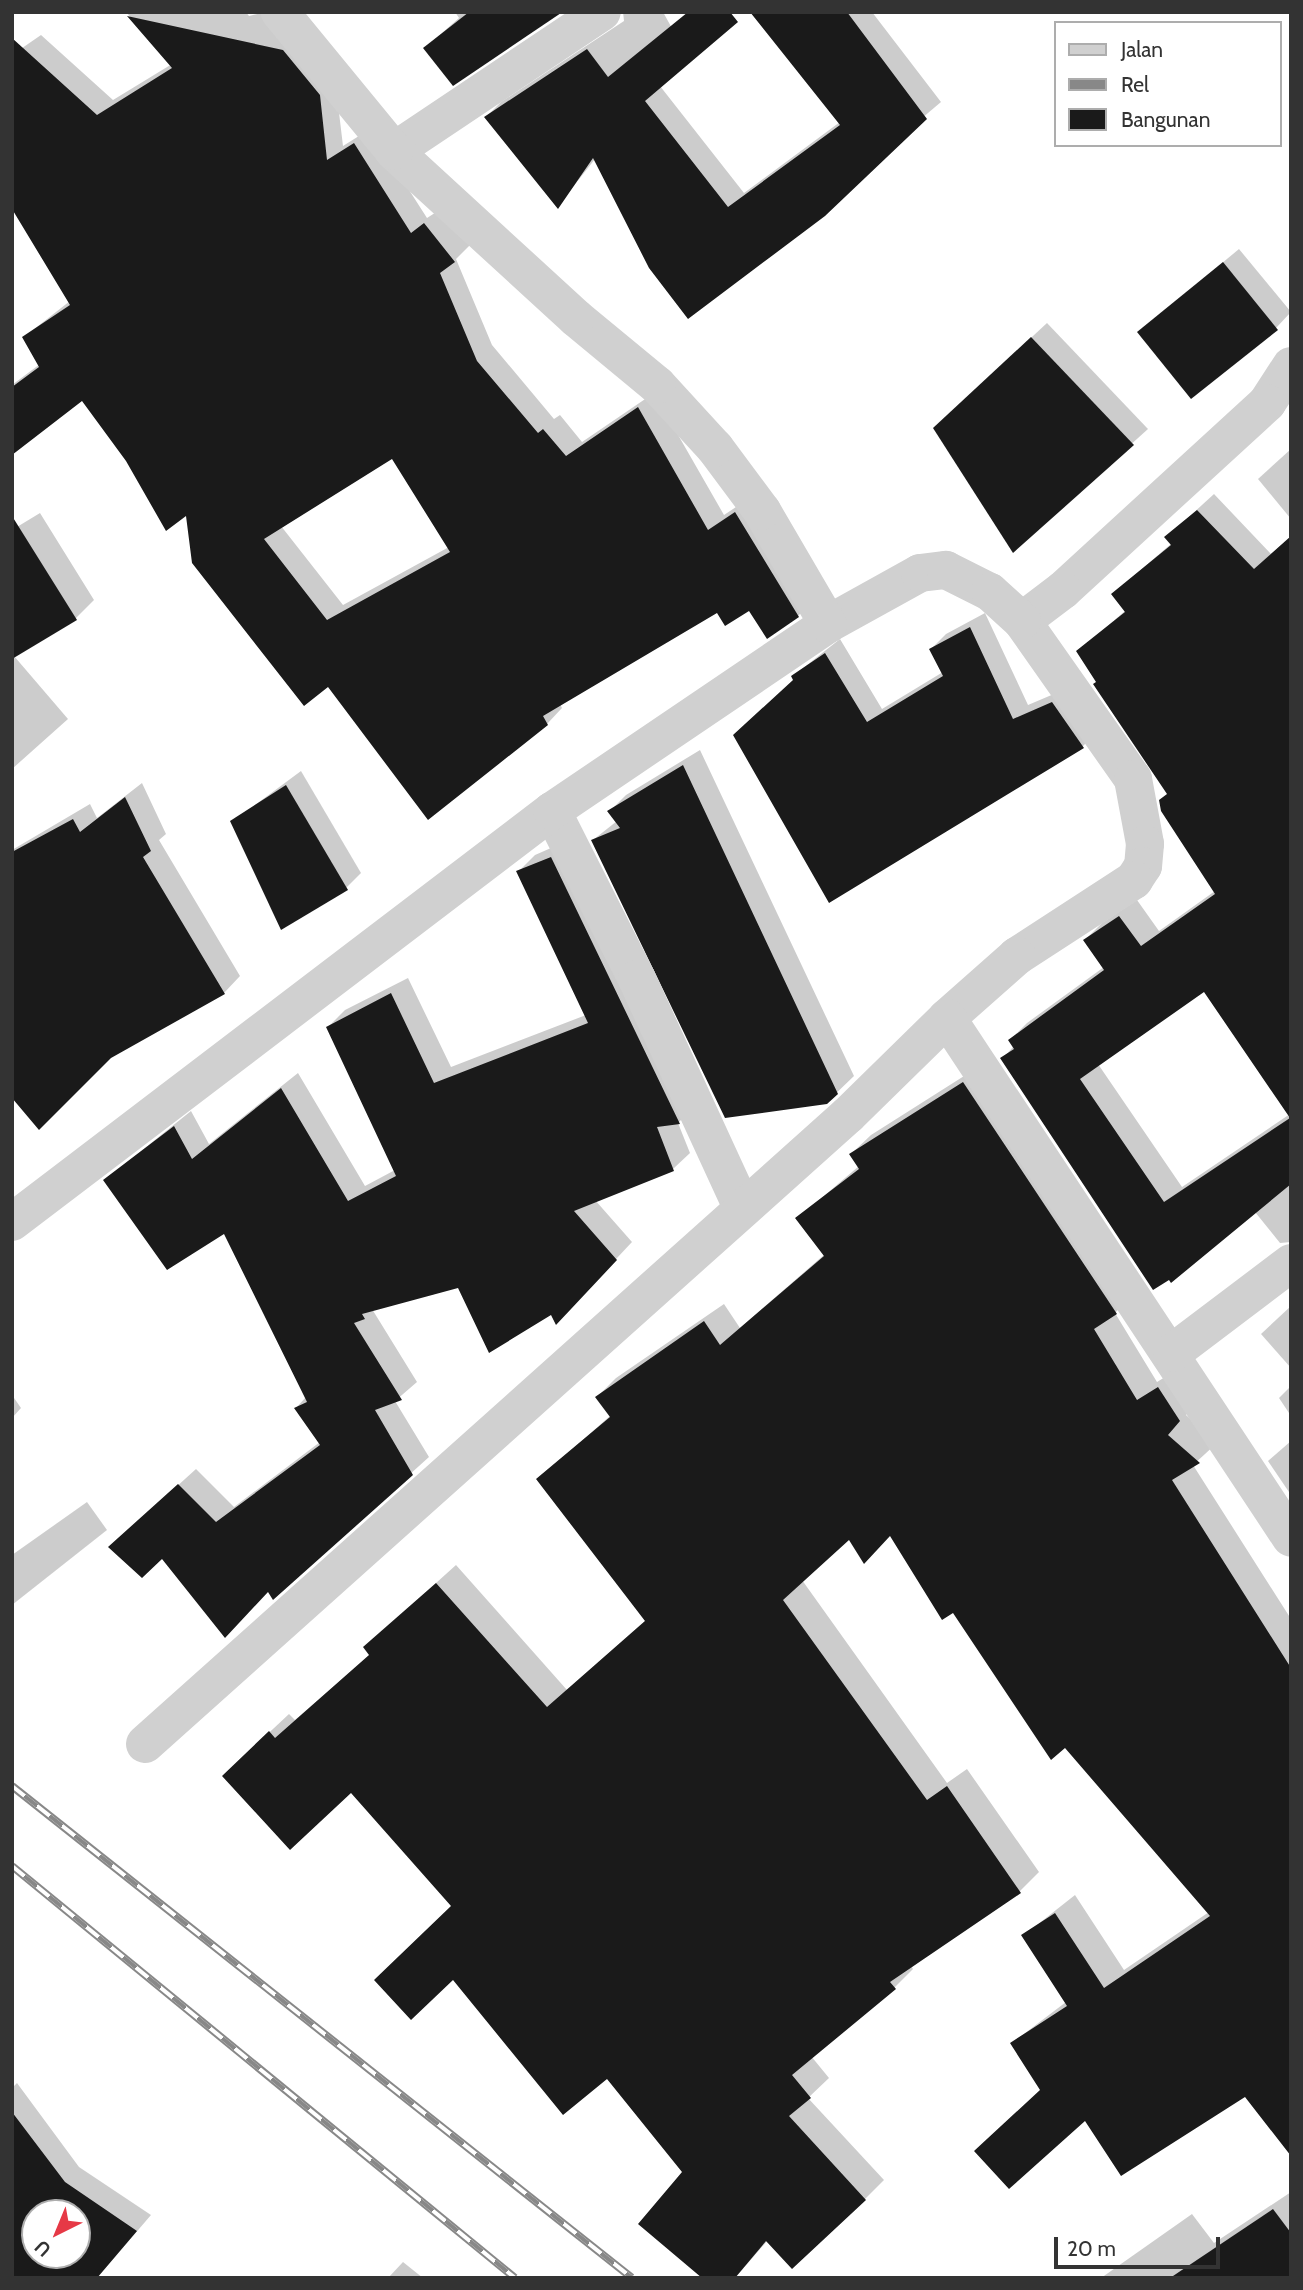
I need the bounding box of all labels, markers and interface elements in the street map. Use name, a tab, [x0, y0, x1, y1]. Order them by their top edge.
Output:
legend	[1054, 21, 1282, 147]
text: Jalan	[1121, 37, 1163, 62]
text: Rel	[1121, 72, 1149, 97]
text: Bangunan	[1121, 107, 1210, 132]
north arrow	[21, 2199, 91, 2269]
scale bar	[1058, 2224, 1224, 2268]
text: U	[30, 2235, 56, 2261]
text: 20 m	[1067, 2236, 1116, 2261]

